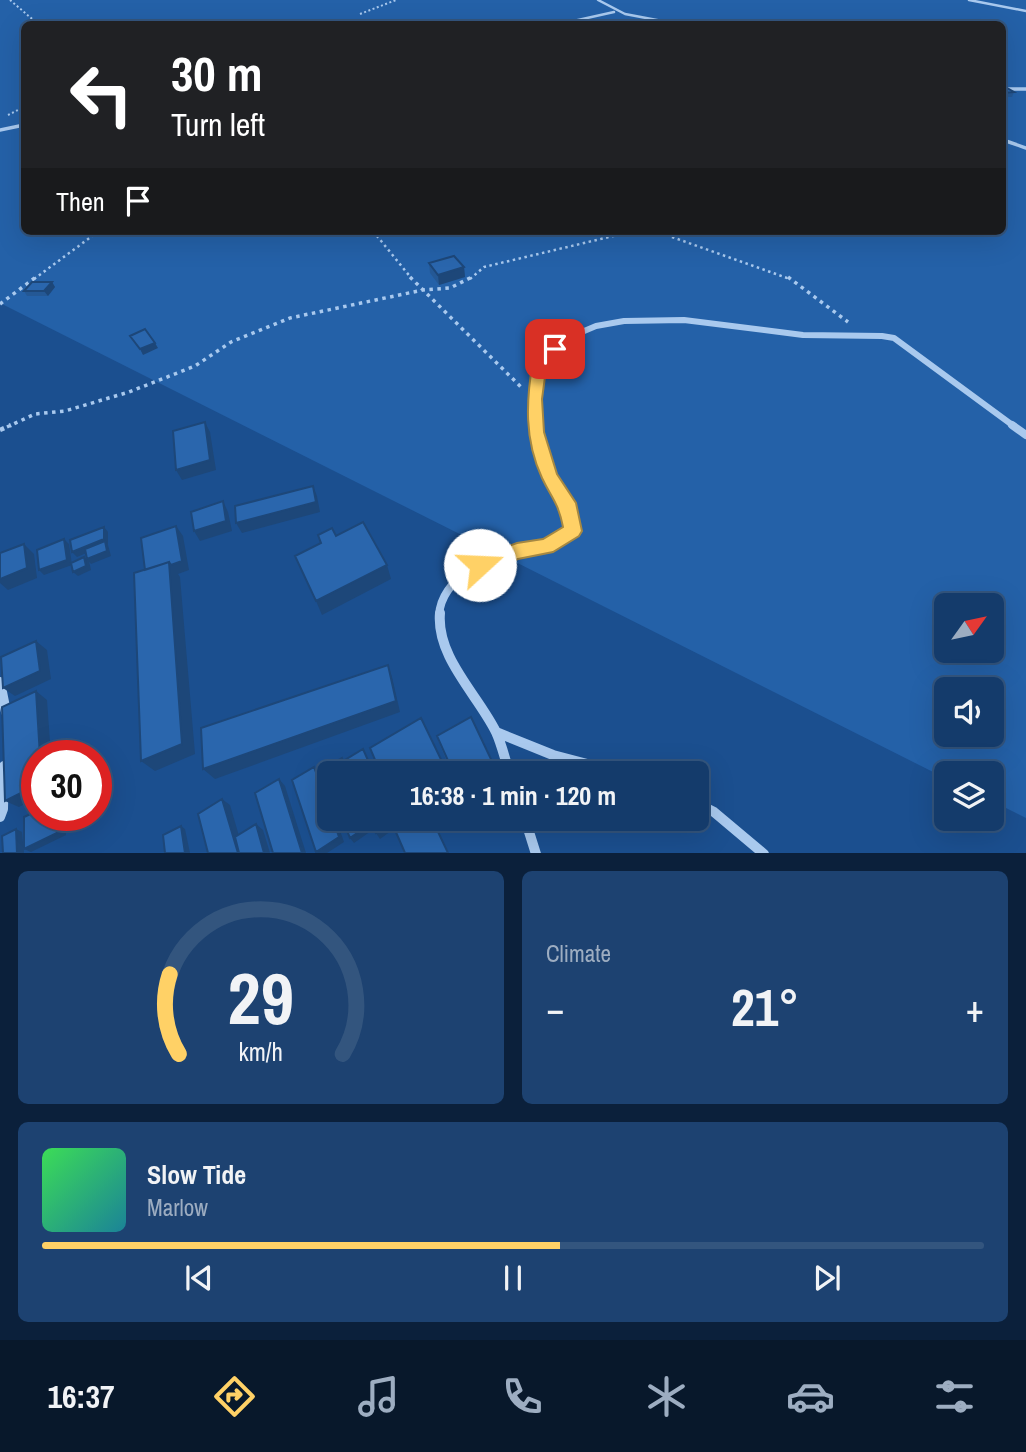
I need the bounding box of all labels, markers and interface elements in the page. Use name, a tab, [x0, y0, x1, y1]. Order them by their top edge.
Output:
text: 30 m	[171, 40, 263, 106]
icon: left	[56, 49, 147, 140]
text: Turn left	[171, 103, 265, 146]
icon: arrive	[119, 182, 157, 220]
text: Then	[56, 184, 105, 219]
pin	[525, 319, 585, 379]
icon: arrive	[536, 330, 574, 368]
position arrow	[443, 528, 517, 602]
north arrow	[934, 593, 1004, 663]
map controls	[934, 593, 1004, 831]
button: sound	[934, 677, 1004, 747]
speed limit sign: 30	[21, 740, 112, 831]
button: layers	[934, 761, 1004, 831]
text: 16:38 · 1 min · 120 m	[410, 778, 616, 813]
text: Climate	[546, 938, 611, 969]
text: 29	[228, 949, 294, 1047]
text: 21°	[731, 972, 799, 1042]
text: −	[546, 983, 564, 1034]
text: +	[966, 983, 984, 1034]
text: km/h	[239, 1034, 283, 1068]
text: Slow Tide	[147, 1157, 246, 1192]
text: Marlow	[147, 1192, 208, 1223]
icon: previous	[180, 1259, 218, 1297]
icon: pause	[494, 1259, 532, 1297]
icon: next	[808, 1259, 846, 1297]
icon: directions	[210, 1372, 259, 1421]
icon: music	[354, 1372, 403, 1421]
icon: phone	[498, 1372, 547, 1421]
icon: climate	[642, 1372, 691, 1421]
icon: car	[786, 1372, 835, 1421]
icon: filters	[930, 1372, 979, 1421]
text: 16:37	[47, 1375, 115, 1418]

